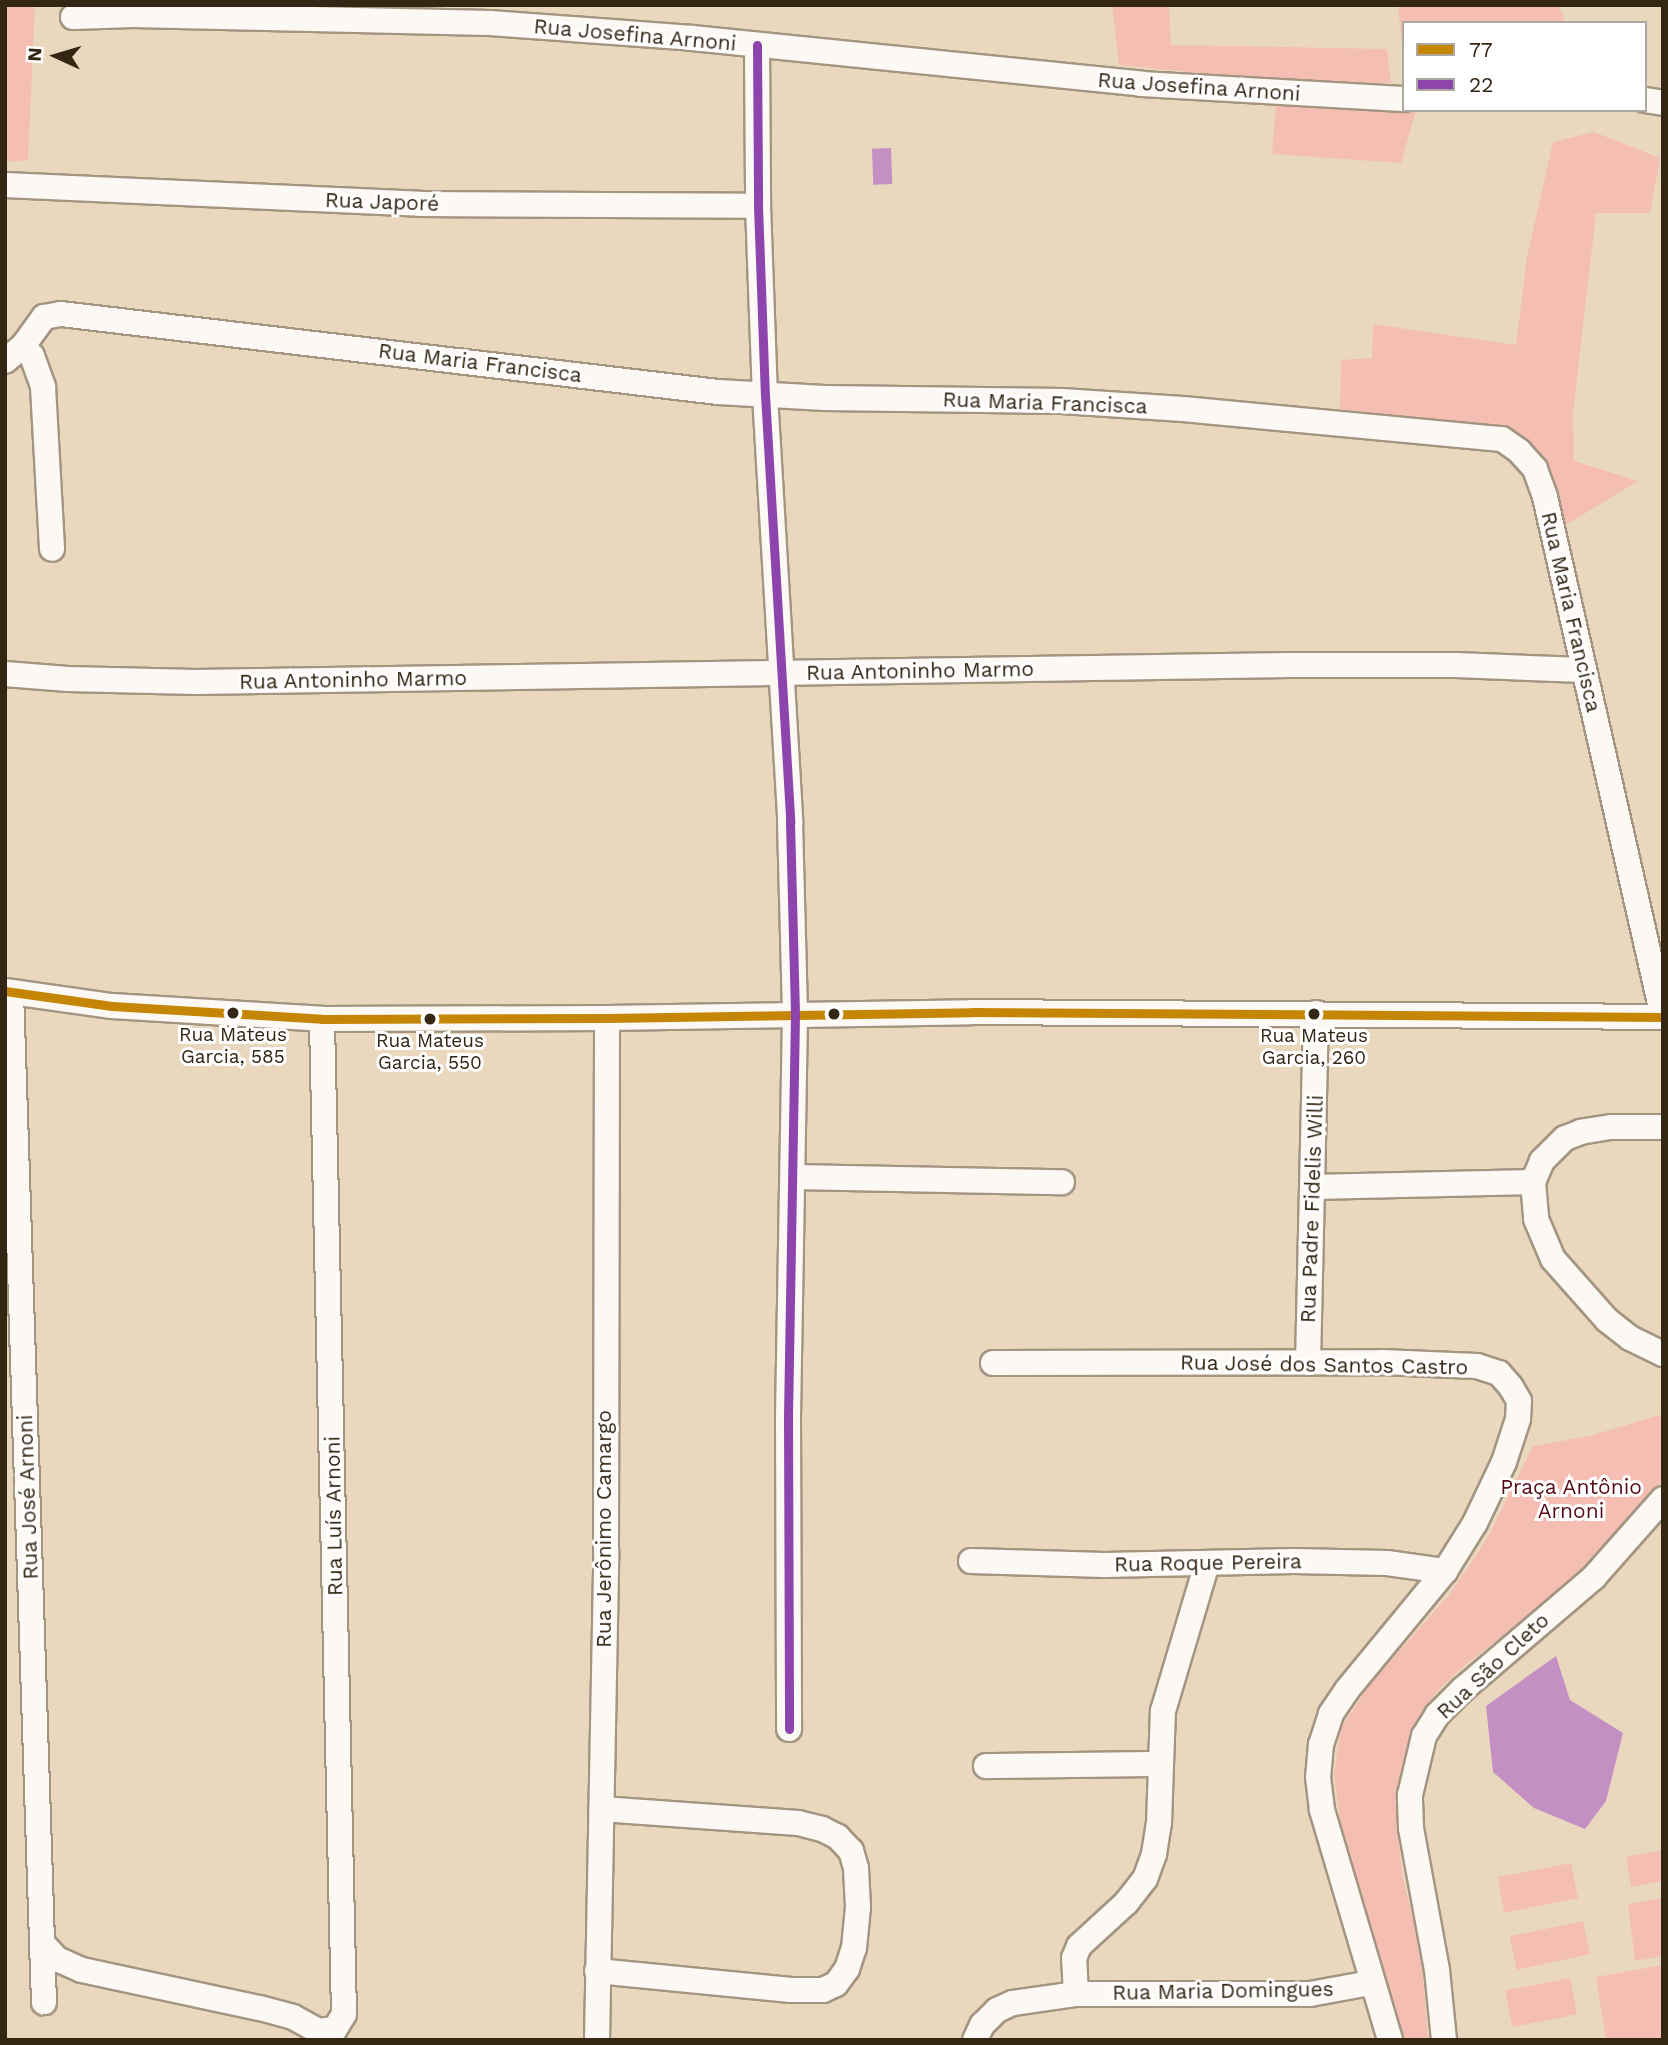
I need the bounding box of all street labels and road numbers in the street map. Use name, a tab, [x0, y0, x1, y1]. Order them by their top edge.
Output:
street label: Rua Josefina Arnoni	[531, 13, 739, 57]
street label: Rua Josefina Arnoni	[1096, 67, 1302, 107]
street label: Rua Japoré	[324, 187, 440, 217]
street label: Rua Maria Francisca	[376, 338, 584, 388]
street label: Rua Maria Francisca	[942, 387, 1148, 419]
street label: Rua Maria Francisca	[1536, 509, 1606, 715]
street label: Rua Antoninho Marmo	[805, 656, 1035, 686]
street label: Rua Antoninho Marmo	[238, 665, 468, 695]
street label: Rua Padre Fidelis Willi	[1295, 1094, 1329, 1324]
street label: Rua José dos Santos Castro	[1179, 1350, 1469, 1380]
street label: Rua Jerônimo Camargo	[591, 1410, 617, 1648]
street label: Rua José Arnoni	[12, 1413, 44, 1581]
street label: Rua Luís Arnoni	[320, 1435, 348, 1597]
street label: Rua Roque Pereira	[1114, 1549, 1302, 1577]
street label: Rua São Cleto	[1432, 1607, 1554, 1725]
street label: Rua Maria Domingues	[1112, 1976, 1334, 2006]

